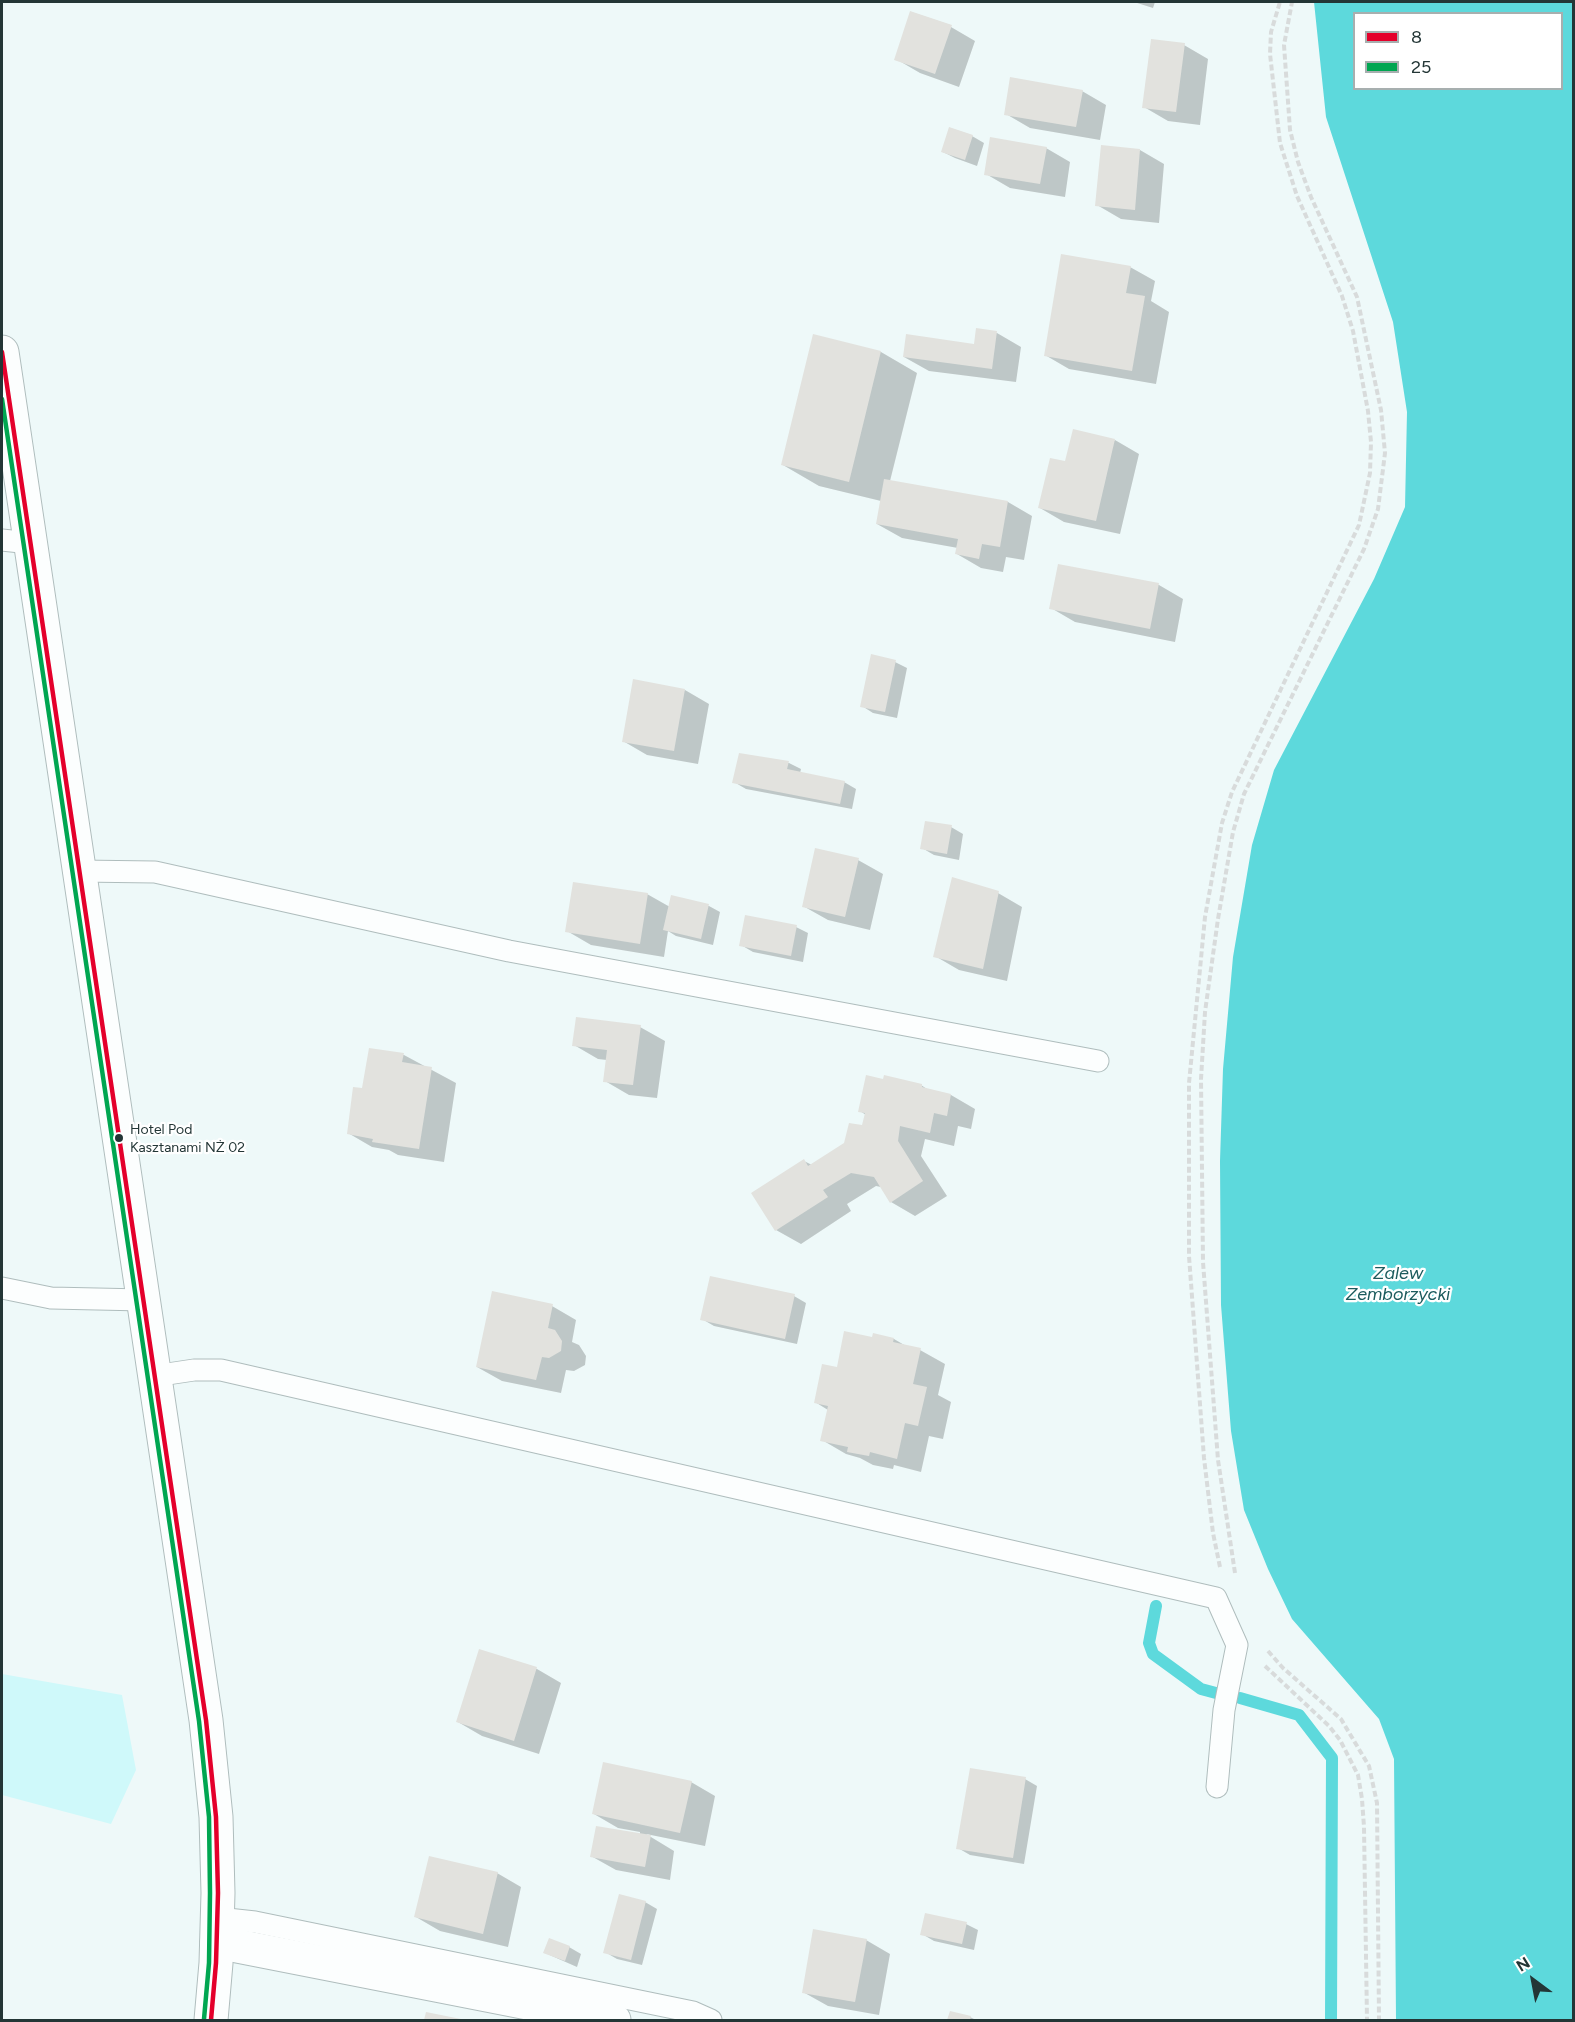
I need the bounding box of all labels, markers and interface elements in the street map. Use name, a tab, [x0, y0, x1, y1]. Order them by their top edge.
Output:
legend	[1353, 12, 1563, 90]
text: 8	[1411, 26, 1422, 48]
text: 25	[1411, 56, 1431, 78]
place label: Hotel Pod Kasztanami NŻ 02	[130, 1122, 245, 1154]
marker: Hotel Pod Kasztanami NŻ 02	[113, 1132, 125, 1144]
water label: Zalew Zemborzycki	[1346, 1263, 1450, 1306]
north arrow	[1503, 1950, 1563, 2010]
text: N	[1513, 1953, 1533, 1976]

